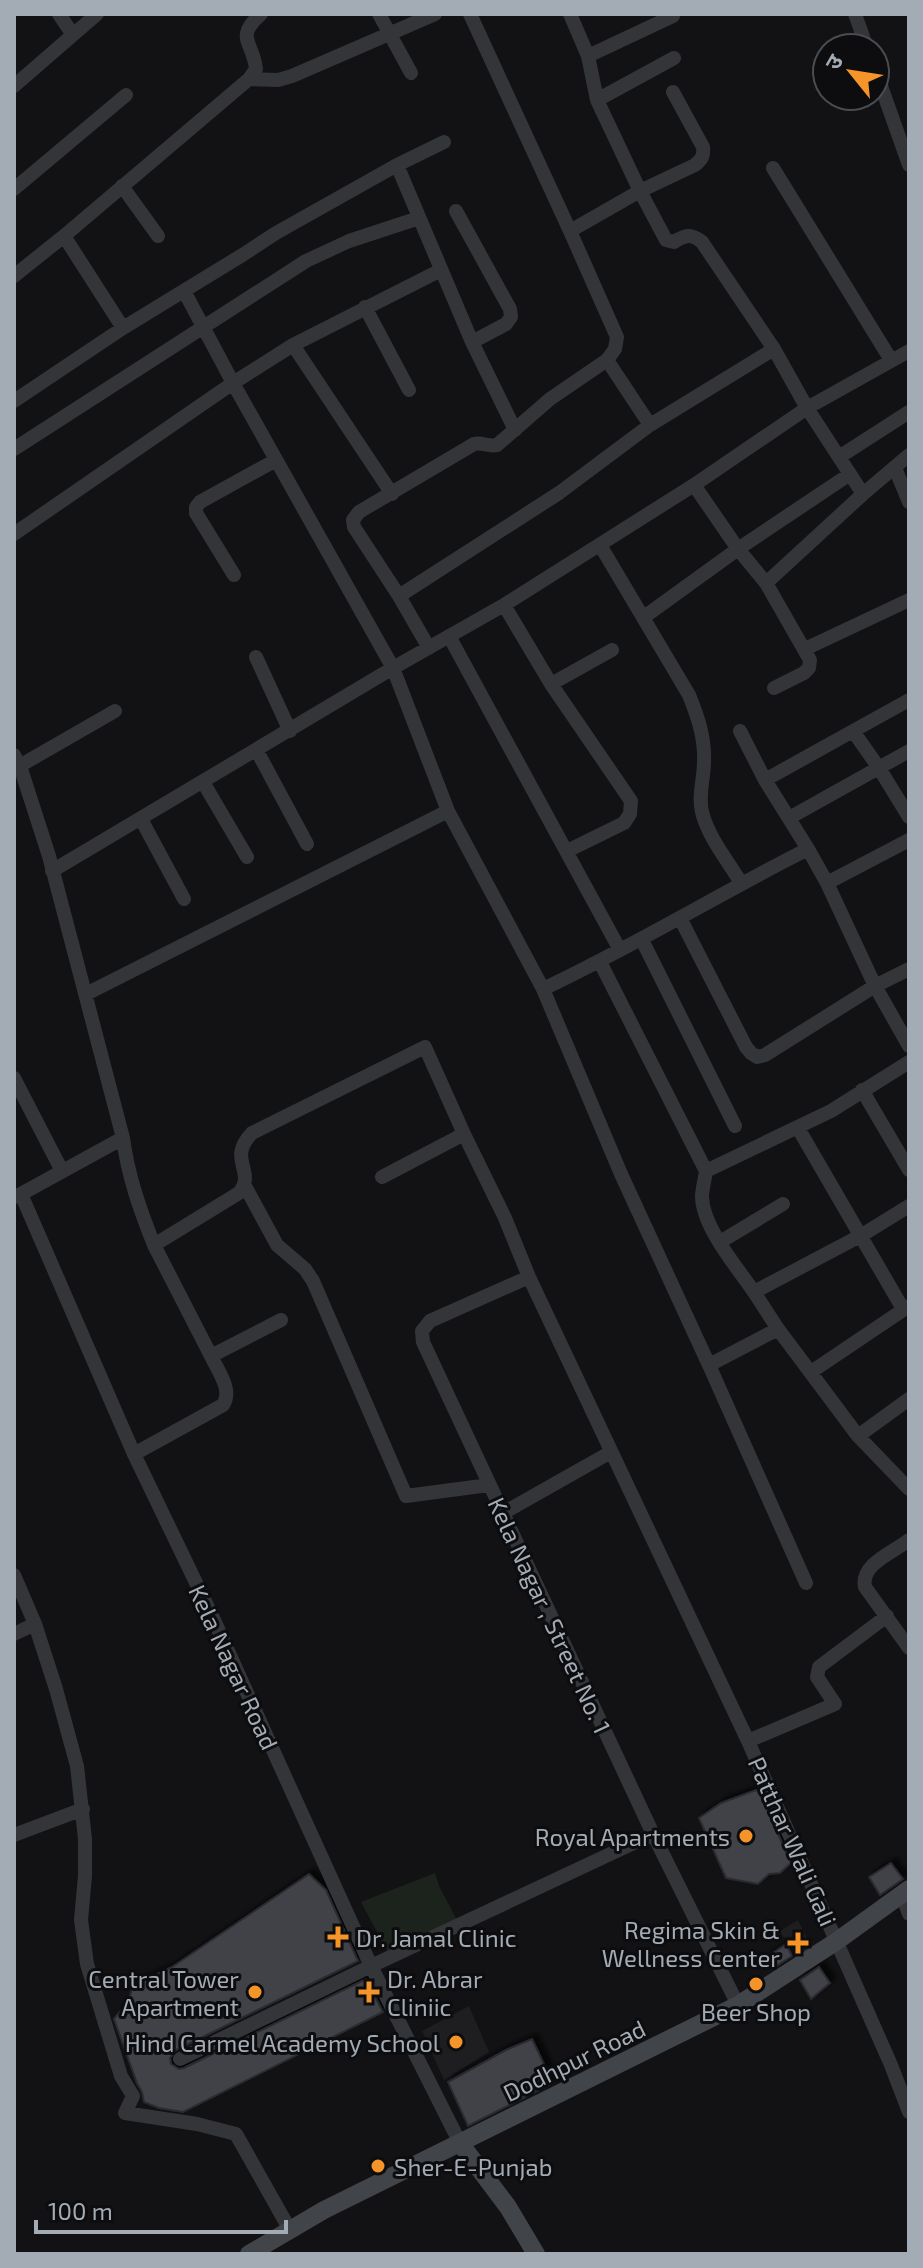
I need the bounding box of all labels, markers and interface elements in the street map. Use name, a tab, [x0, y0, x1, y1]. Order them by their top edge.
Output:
north arrow	[811, 32, 891, 112]
text: उ	[818, 48, 848, 74]
street label: Kela Nagar , Street No. 1	[482, 1492, 618, 1738]
street label: Kela Nagar Road	[183, 1580, 285, 1754]
street label: Patthar Wali Gali	[743, 1752, 843, 1930]
place label: Royal Apartments	[535, 1822, 730, 1851]
marker: Royal Apartments	[737, 1827, 755, 1845]
place label: Regima Skin & Wellness Center	[602, 1915, 780, 1972]
place label: Dr. Jamal Clinic	[356, 1923, 516, 1952]
marker: Dr. Jamal Clinic	[327, 1926, 349, 1948]
marker: Regima Skin & Wellness Center	[787, 1932, 809, 1954]
place label: Central Tower Apartment	[88, 1964, 239, 2021]
place label: Dr. Abrar Cliniic	[387, 1964, 483, 2021]
marker: Beer Shop	[747, 1975, 765, 1993]
marker: Dr. Abrar Cliniic	[358, 1981, 380, 2003]
marker: Central Tower Apartment	[246, 1983, 264, 2001]
place label: Beer Shop	[701, 1997, 811, 2026]
street label: Dodhpur Road	[498, 2013, 650, 2107]
place label: Hind Carmel Academy School	[125, 2028, 440, 2057]
marker: Hind Carmel Academy School	[447, 2033, 465, 2051]
place label: Sher-E-Punjab	[394, 2152, 552, 2181]
marker: Sher-E-Punjab	[369, 2157, 387, 2175]
scale bar	[36, 2184, 286, 2234]
text: 100 m	[48, 2196, 113, 2225]

